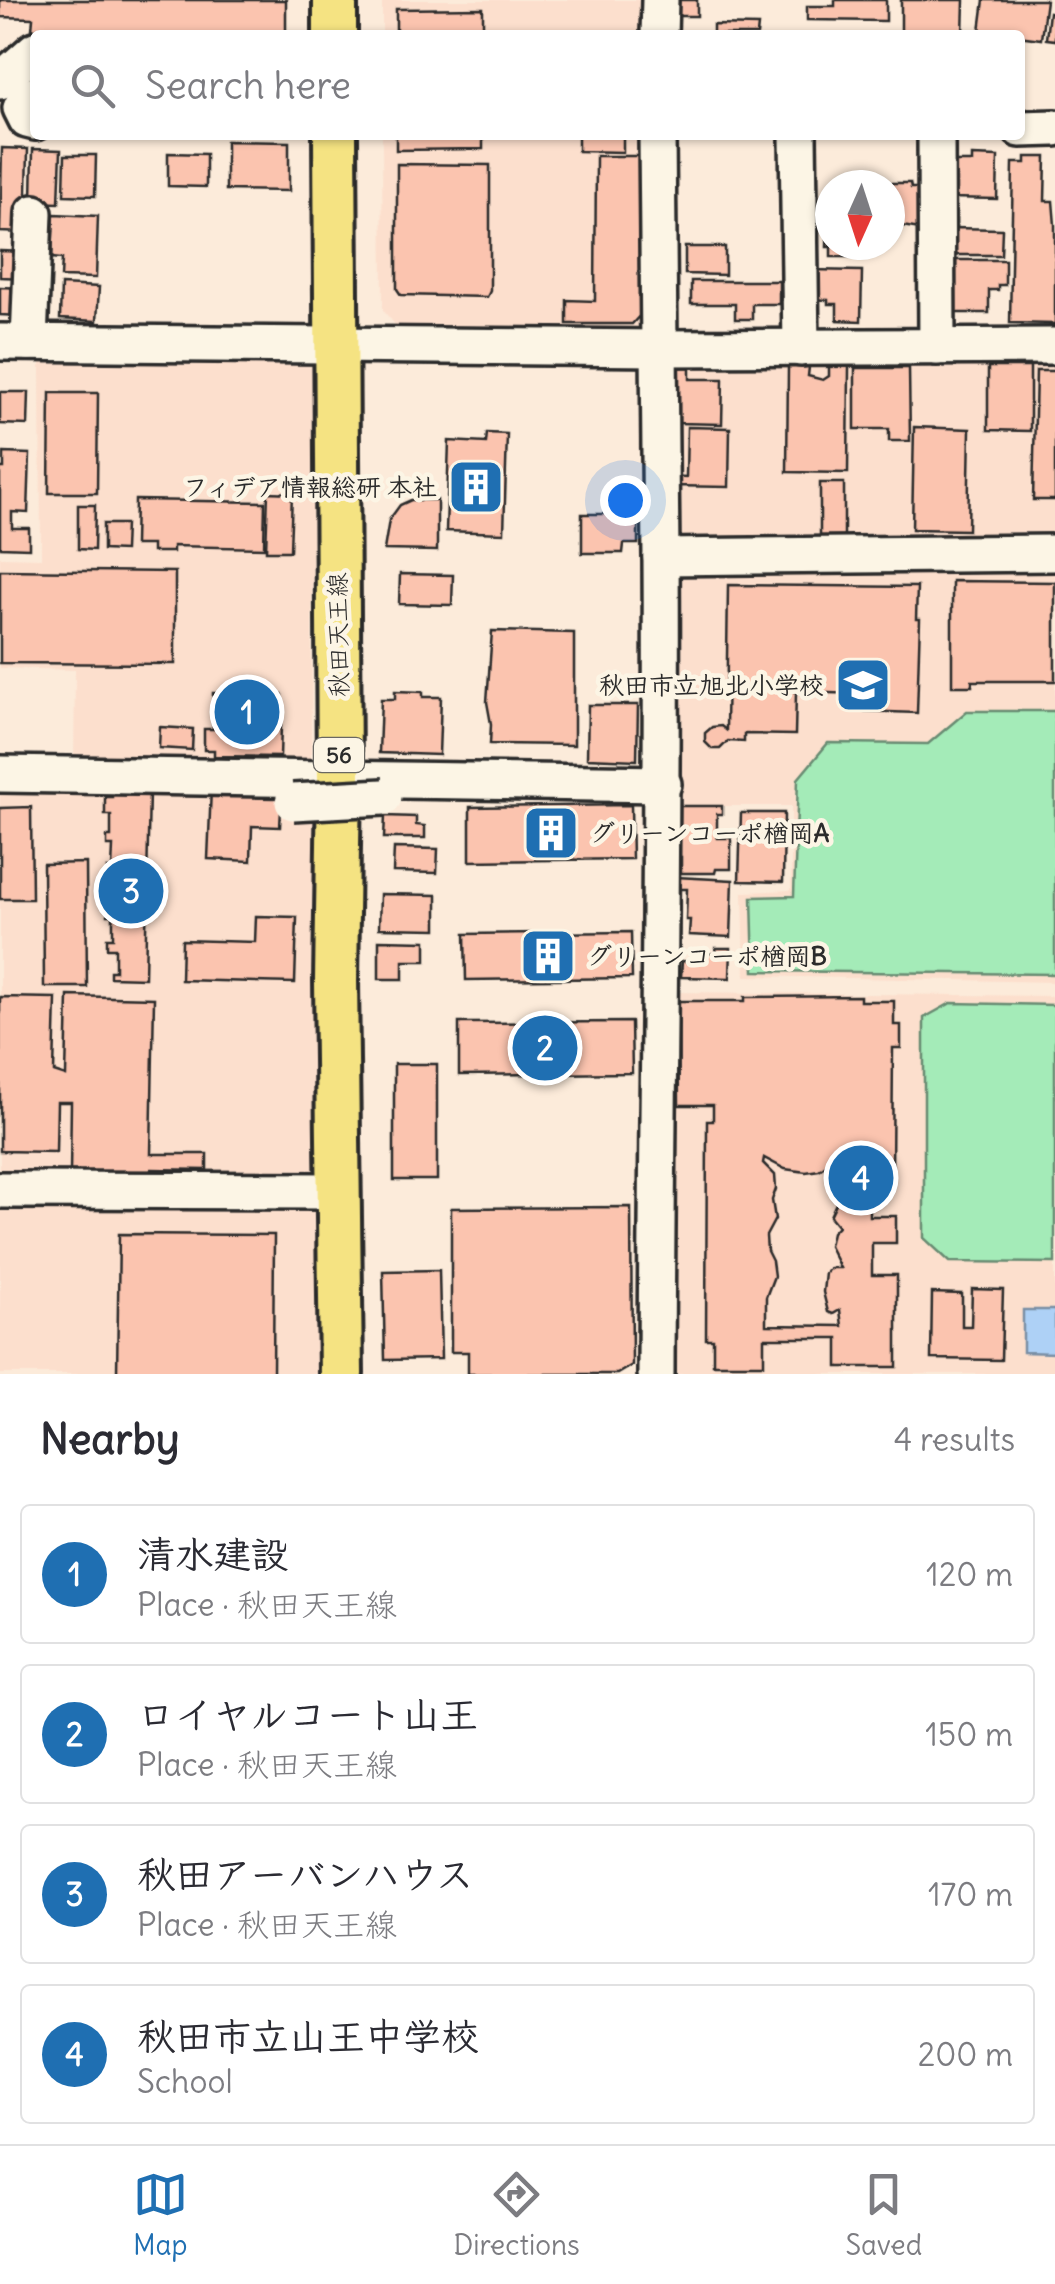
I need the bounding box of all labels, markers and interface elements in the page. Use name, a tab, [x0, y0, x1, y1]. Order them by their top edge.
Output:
search box	[30, 30, 1025, 140]
icon: search	[65, 58, 120, 113]
text: Search here	[145, 62, 351, 109]
north arrow	[815, 170, 905, 260]
building icon: フィデア情報総研 本社	[446, 457, 506, 517]
place label: フィデア情報総研 本社	[183, 471, 437, 503]
your location	[600, 475, 651, 526]
street label: 秋田天王線	[321, 572, 355, 698]
school or university icon: 秋田市立旭北小学校	[833, 655, 893, 715]
place label: 秋田市立旭北小学校	[599, 669, 824, 701]
pin: 1	[214, 674, 280, 750]
road number: 56	[314, 738, 364, 772]
building icon: グリーンコーポ楢岡A	[521, 803, 581, 863]
place label: グリーンコーポ楢岡A	[590, 817, 830, 849]
pin: 3	[98, 854, 164, 928]
building icon: グリーンコーポ楢岡B	[518, 926, 578, 986]
place label: グリーンコーポ楢岡B	[587, 940, 827, 972]
pin: 2	[512, 1010, 578, 1086]
pin: 4	[828, 1140, 894, 1216]
text: Nearby	[40, 1413, 179, 1465]
text: 4 results	[894, 1419, 1015, 1460]
text: 清水建設	[137, 1531, 289, 1578]
text: 1	[68, 1554, 81, 1595]
text: 120 m	[926, 1554, 1013, 1595]
text: Place · 秋田天王線	[137, 1584, 397, 1625]
text: ロイヤルコート山王	[137, 1691, 478, 1738]
text: 2	[66, 1714, 83, 1755]
text: 150 m	[925, 1714, 1013, 1755]
text: Place · 秋田天王線	[137, 1744, 397, 1785]
text: 秋田アーバンハウス	[137, 1851, 474, 1898]
text: 3	[65, 1874, 84, 1915]
text: 170 m	[928, 1874, 1013, 1915]
text: Place · 秋田天王線	[137, 1904, 397, 1945]
text: 秋田市立山王中学校	[137, 2013, 479, 2060]
text: 4	[65, 2034, 84, 2075]
text: 200 m	[918, 2034, 1013, 2075]
text: School	[137, 2061, 233, 2102]
tab: Map	[133, 2167, 188, 2263]
tab: Directions	[453, 2167, 580, 2263]
tab: Saved	[845, 2167, 922, 2263]

